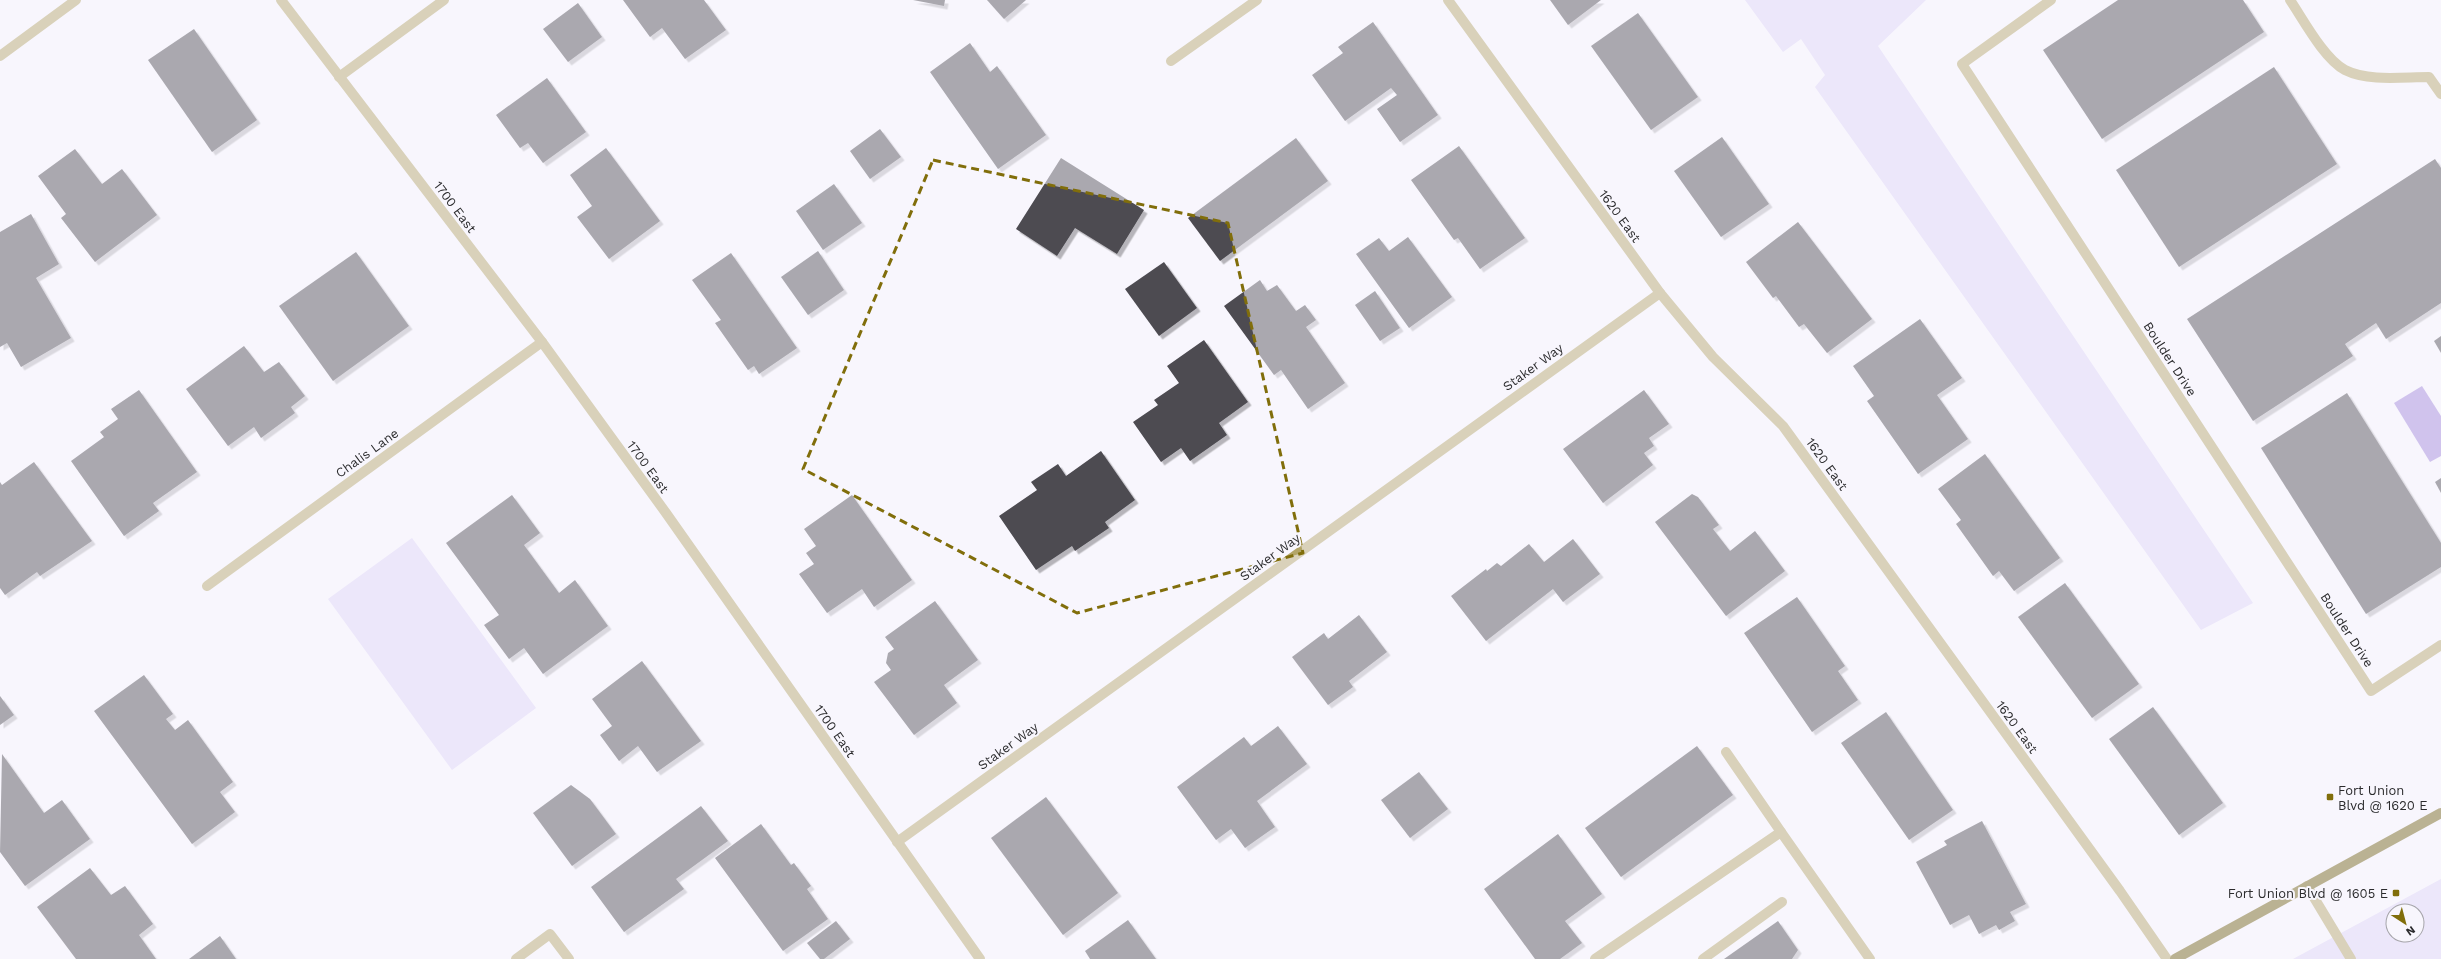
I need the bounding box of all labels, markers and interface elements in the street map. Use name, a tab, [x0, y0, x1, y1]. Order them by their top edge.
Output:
street label: 1700 East	[431, 178, 480, 236]
street label: 1620 East	[1596, 187, 1644, 246]
street label: Boulder Drive	[2140, 319, 2200, 399]
street label: Staker Way	[1500, 340, 1566, 394]
street label: Chalis Lane	[333, 425, 401, 481]
street label: 1620 East	[1803, 435, 1851, 494]
street label: 1700 East	[624, 438, 672, 496]
street label: Staker Way	[1237, 530, 1303, 584]
street label: Boulder Drive	[2317, 590, 2377, 670]
street label: 1620 East	[1993, 698, 2041, 757]
street label: 1700 East	[811, 702, 859, 761]
street label: Staker Way	[975, 719, 1041, 773]
place label: Fort Union Blvd @ 1620 E	[2338, 783, 2428, 813]
marker: Fort Union Blvd @ 1620 E	[2325, 792, 2335, 802]
place label: Fort Union Blvd @ 1605 E	[2228, 886, 2388, 901]
marker: Fort Union Blvd @ 1605 E	[2391, 888, 2401, 898]
north arrow	[2385, 903, 2425, 943]
text: N	[2403, 923, 2418, 938]

